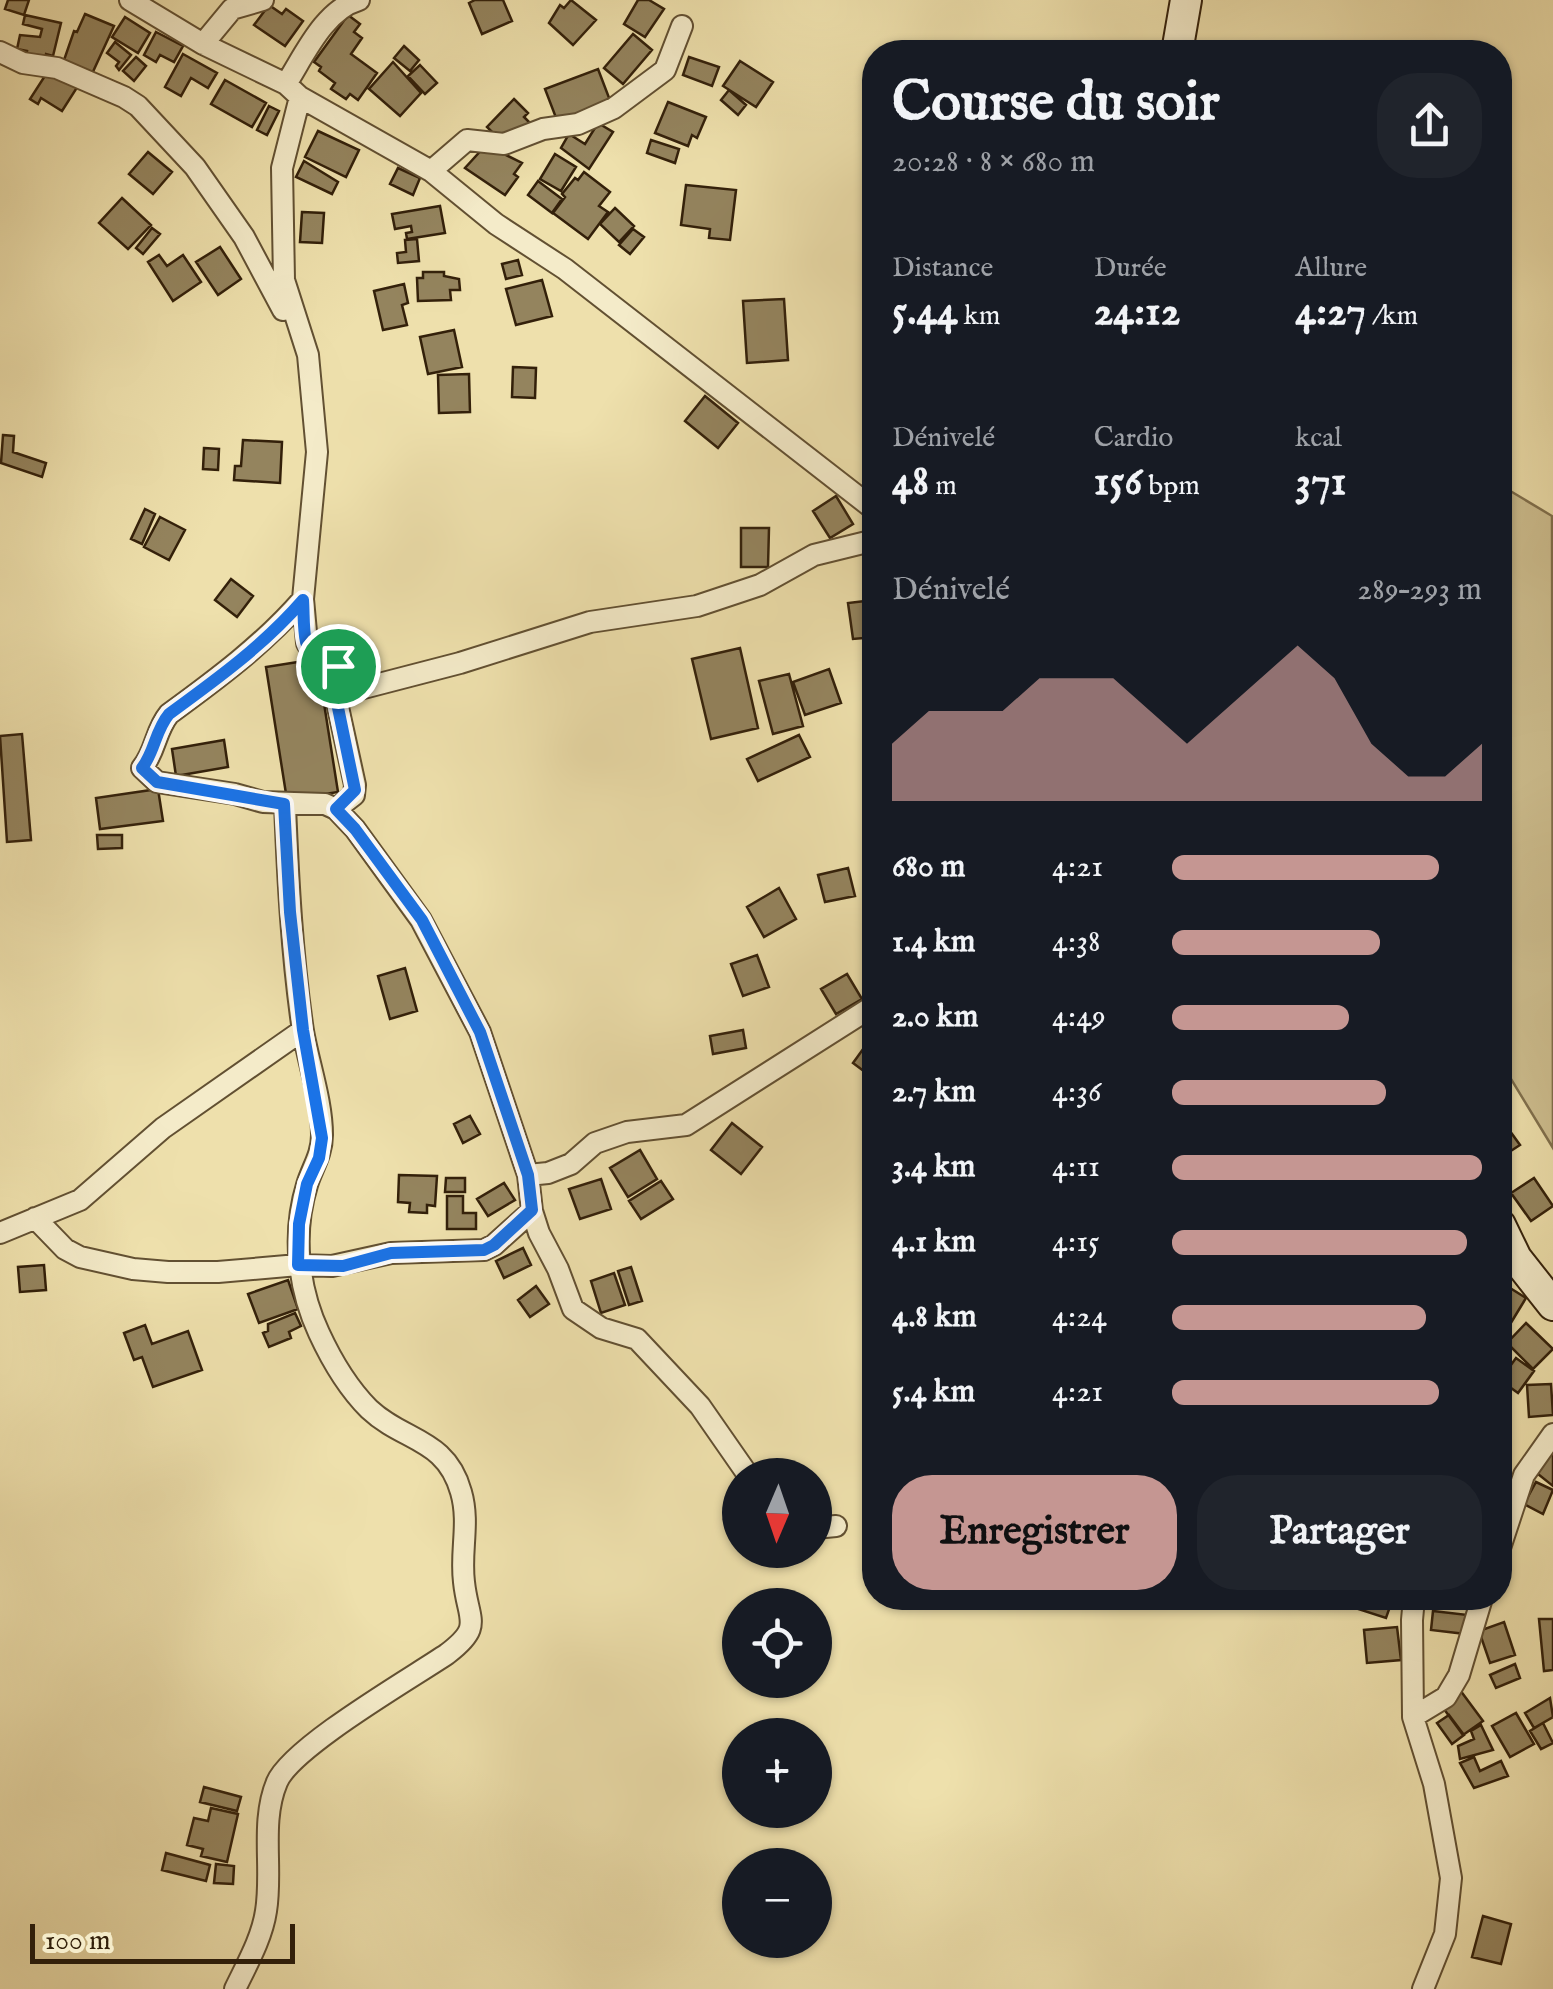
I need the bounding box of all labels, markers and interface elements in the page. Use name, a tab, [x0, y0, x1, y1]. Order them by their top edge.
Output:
text: Course du soir	[892, 69, 1220, 139]
button: share	[1377, 73, 1482, 178]
text: 20:28 · 8 × 680 m	[892, 142, 1095, 183]
text: Distance	[892, 251, 993, 286]
text: Durée	[1094, 251, 1167, 286]
text: Allure	[1295, 251, 1367, 286]
text: 5.44	[892, 286, 958, 339]
text: 24:12	[1094, 286, 1180, 339]
text: 4:27	[1295, 286, 1366, 339]
text: km	[958, 299, 1000, 334]
text: /km	[1366, 299, 1418, 334]
text: Dénivelé	[892, 421, 995, 456]
text: Cardio	[1094, 421, 1173, 456]
text: kcal	[1295, 421, 1342, 456]
text: 48	[892, 456, 929, 509]
text: 156	[1094, 456, 1142, 509]
text: 371	[1295, 456, 1346, 509]
text: m	[929, 469, 957, 504]
text: bpm	[1142, 469, 1200, 504]
text: Dénivelé	[892, 570, 1010, 611]
text: 289–293 m	[1357, 570, 1482, 611]
pin	[296, 624, 381, 709]
icon: arrive	[311, 639, 366, 694]
text: 680 m	[892, 847, 965, 888]
text: 4:21	[1052, 847, 1103, 888]
text: 1.4 km	[892, 922, 976, 963]
text: 4:38	[1052, 922, 1101, 963]
text: 2.0 km	[892, 997, 978, 1038]
text: 4:49	[1052, 997, 1106, 1038]
text: 2.7 km	[892, 1072, 976, 1113]
text: 4:36	[1052, 1072, 1102, 1113]
text: 3.4 km	[892, 1147, 976, 1188]
text: 4:11	[1052, 1147, 1100, 1188]
text: 4.1 km	[892, 1222, 976, 1263]
text: 4:15	[1052, 1222, 1100, 1263]
text: 4.8 km	[892, 1297, 977, 1338]
text: 4:24	[1052, 1297, 1107, 1338]
text: 5.4 km	[892, 1372, 975, 1413]
text: 4:21	[1052, 1372, 1103, 1413]
north arrow	[722, 1458, 832, 1568]
map controls	[722, 1458, 832, 1958]
button: Enregistrer	[892, 1475, 1177, 1590]
button: Partager	[1197, 1475, 1482, 1590]
button: locate	[722, 1588, 832, 1698]
button: +	[722, 1718, 832, 1828]
button: −	[722, 1848, 832, 1958]
scale bar	[30, 1919, 295, 1964]
text: 100 m	[45, 1924, 111, 1959]

